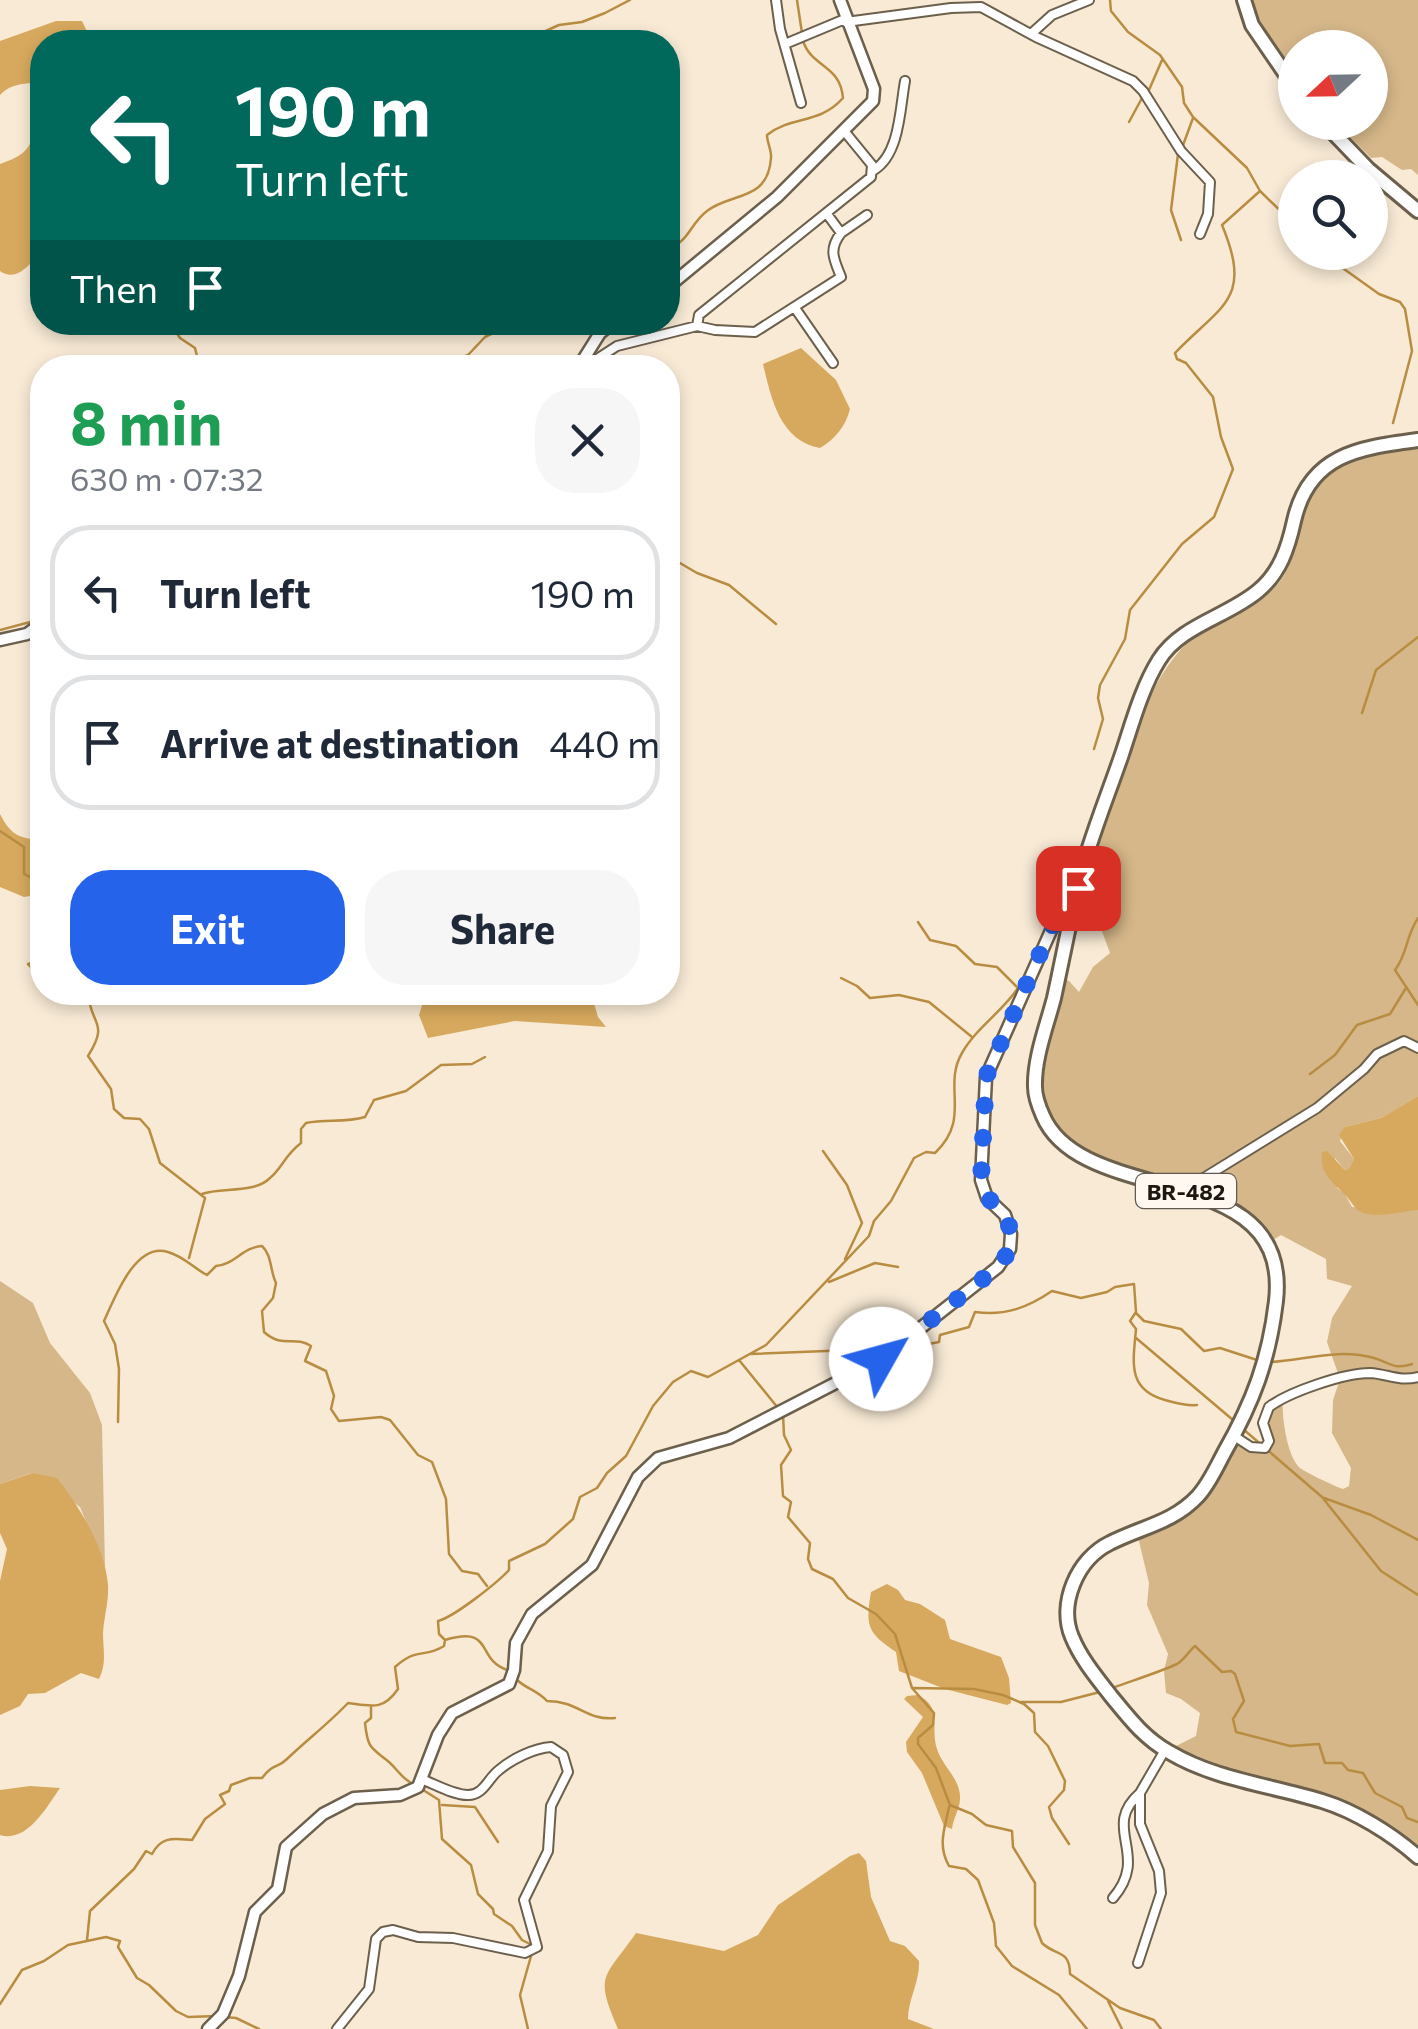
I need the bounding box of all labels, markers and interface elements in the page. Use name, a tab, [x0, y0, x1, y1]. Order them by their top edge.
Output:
north arrow	[1278, 30, 1388, 140]
map controls	[1278, 30, 1388, 270]
text: 190 m	[235, 65, 431, 150]
icon: left	[70, 70, 200, 200]
text: Turn left	[235, 150, 409, 205]
button: search	[1278, 160, 1388, 270]
icon: arrive	[178, 260, 233, 315]
text: Then	[70, 264, 158, 311]
text: 8 min	[70, 384, 222, 457]
button: close	[535, 388, 640, 493]
text: 630 m · 07:32	[70, 458, 263, 498]
icon: left	[75, 565, 130, 620]
text: Turn left	[160, 569, 311, 616]
text: 190 m	[530, 569, 635, 616]
icon: arrive	[75, 715, 130, 770]
text: Arrive at destination	[160, 719, 519, 766]
text: 440 m	[549, 719, 660, 766]
pin	[1036, 846, 1121, 931]
icon: arrive	[1051, 861, 1106, 916]
button: Exit	[70, 870, 345, 985]
button: Share	[365, 870, 640, 985]
road number: BR-482	[1136, 1174, 1236, 1208]
position arrow	[829, 1307, 933, 1411]

